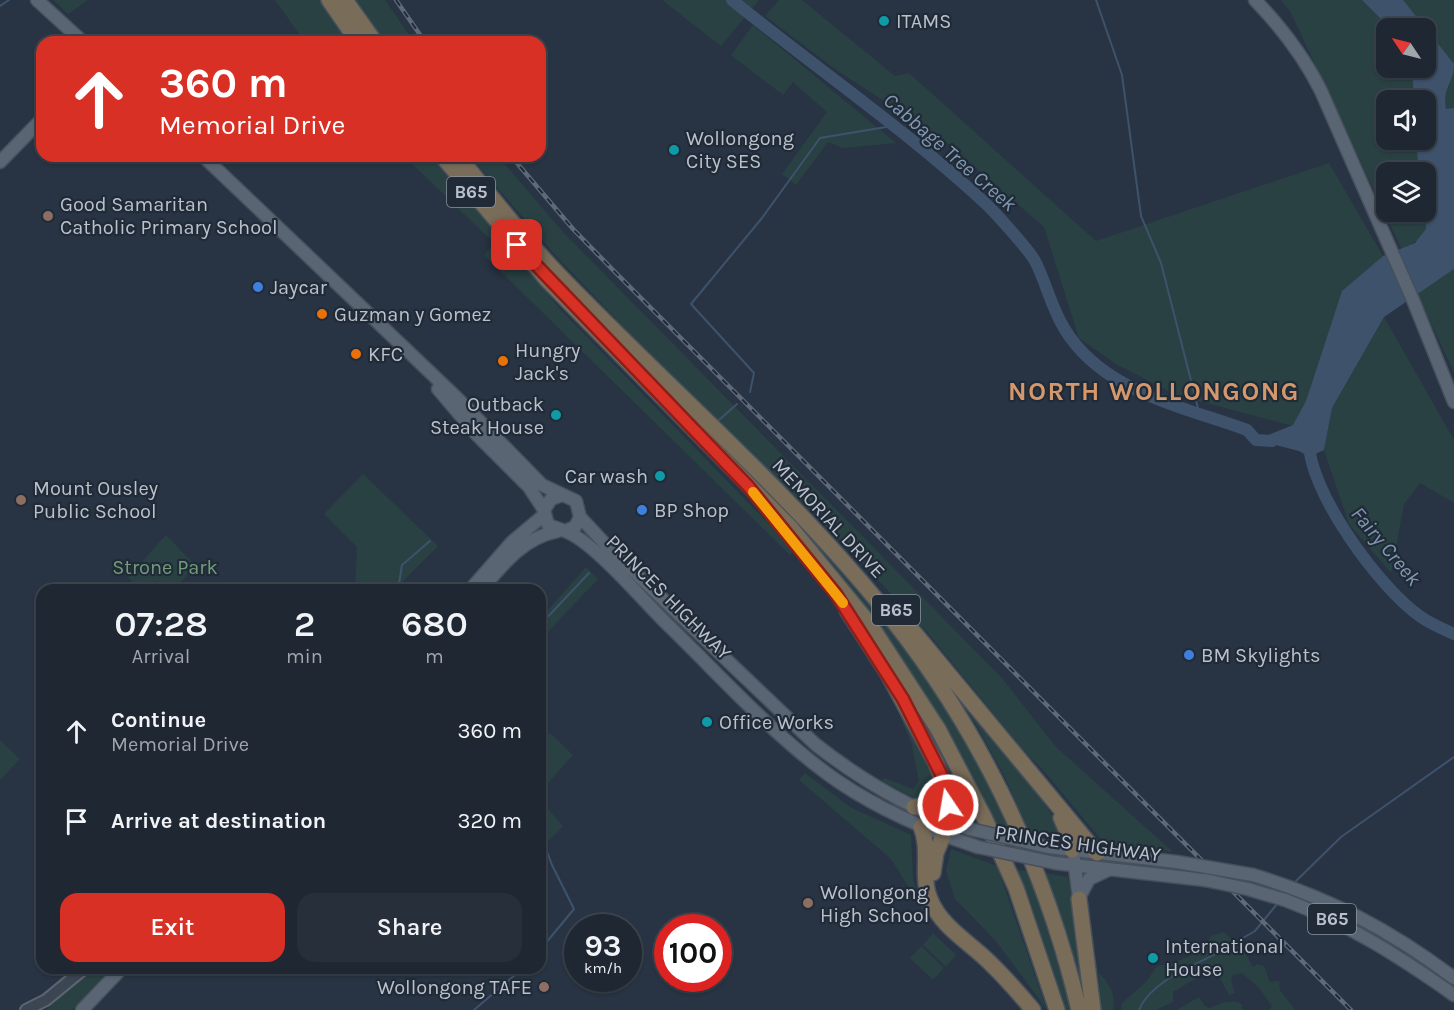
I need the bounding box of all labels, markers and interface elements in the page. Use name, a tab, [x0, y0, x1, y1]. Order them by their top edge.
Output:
place label: ITAMS	[896, 10, 951, 33]
marker: ITAMS	[877, 14, 891, 28]
north arrow	[1376, 18, 1436, 78]
map controls	[1376, 18, 1436, 222]
text: 360 m	[159, 58, 288, 108]
icon: ahead	[60, 60, 138, 138]
water label: Cabbage Tree Creek	[879, 88, 1021, 216]
button: sound	[1376, 90, 1436, 150]
text: Memorial Drive	[159, 109, 345, 141]
place label: Wollongong City SES	[686, 127, 794, 173]
marker: Wollongong City SES	[667, 143, 681, 157]
button: layers	[1376, 162, 1436, 222]
road number: B65	[447, 177, 495, 207]
place label: Good Samaritan Catholic Primary School	[60, 193, 278, 239]
marker: Good Samaritan Catholic Primary School	[41, 209, 55, 223]
pin	[491, 219, 542, 270]
icon: arrive	[500, 228, 533, 261]
place label: Jaycar	[270, 276, 328, 299]
marker: Jaycar	[251, 280, 265, 294]
place label: Guzman y Gomez	[334, 303, 491, 326]
marker: Guzman y Gomez	[315, 307, 329, 321]
place label: Hungry Jack's	[515, 339, 580, 385]
place label: KFC	[368, 343, 403, 366]
marker: KFC	[349, 347, 363, 361]
marker: Hungry Jack's	[496, 354, 510, 368]
district label: NORTH WOLLONGONG	[1008, 376, 1300, 407]
place label: Outback Steak House	[430, 393, 544, 439]
marker: Outback Steak House	[549, 408, 563, 422]
street label: MEMORIAL DRIVE	[767, 454, 890, 583]
place label: Car wash	[565, 465, 648, 488]
marker: Car wash	[653, 469, 667, 483]
place label: Mount Ousley Public School	[33, 477, 158, 523]
marker: Mount Ousley Public School	[14, 493, 28, 507]
place label: BP Shop	[654, 499, 729, 522]
water label: Fairy Creek	[1346, 502, 1426, 591]
marker: BP Shop	[635, 503, 649, 517]
street label: PRINCES HIGHWAY	[601, 530, 736, 665]
park label: Strone Park	[112, 556, 218, 579]
road number: B65	[872, 595, 920, 625]
text: 07:28	[114, 603, 208, 645]
text: 2	[294, 603, 315, 645]
text: 680	[401, 603, 468, 645]
place label: BM Skylights	[1201, 644, 1320, 667]
text: Arrival	[132, 645, 190, 668]
text: min	[286, 645, 323, 668]
text: m	[425, 645, 444, 668]
marker: BM Skylights	[1182, 648, 1196, 662]
text: Continue	[111, 707, 206, 733]
place label: Office Works	[719, 711, 834, 734]
icon: ahead	[60, 715, 93, 748]
marker: Office Works	[700, 715, 714, 729]
text: 360 m	[458, 718, 522, 744]
text: Memorial Drive	[111, 733, 249, 756]
position arrow	[916, 773, 980, 837]
icon: arrive	[60, 805, 93, 838]
text: Arrive at destination	[111, 808, 326, 834]
text: 320 m	[457, 808, 522, 834]
street label: PRINCES HIGHWAY	[993, 820, 1162, 867]
place label: Wollongong High School	[820, 881, 929, 927]
button: Exit	[60, 893, 285, 962]
button: Share	[297, 893, 522, 962]
marker: Wollongong High School	[801, 896, 815, 910]
road number: B65	[1308, 904, 1356, 934]
speed limit sign: 100	[654, 914, 732, 992]
text: 93	[585, 928, 621, 964]
place label: International House	[1165, 935, 1284, 981]
marker: International House	[1146, 951, 1160, 965]
text: km/h	[584, 959, 622, 977]
place label: Wollongong TAFE	[377, 976, 532, 999]
marker: Wollongong TAFE	[537, 980, 551, 994]

